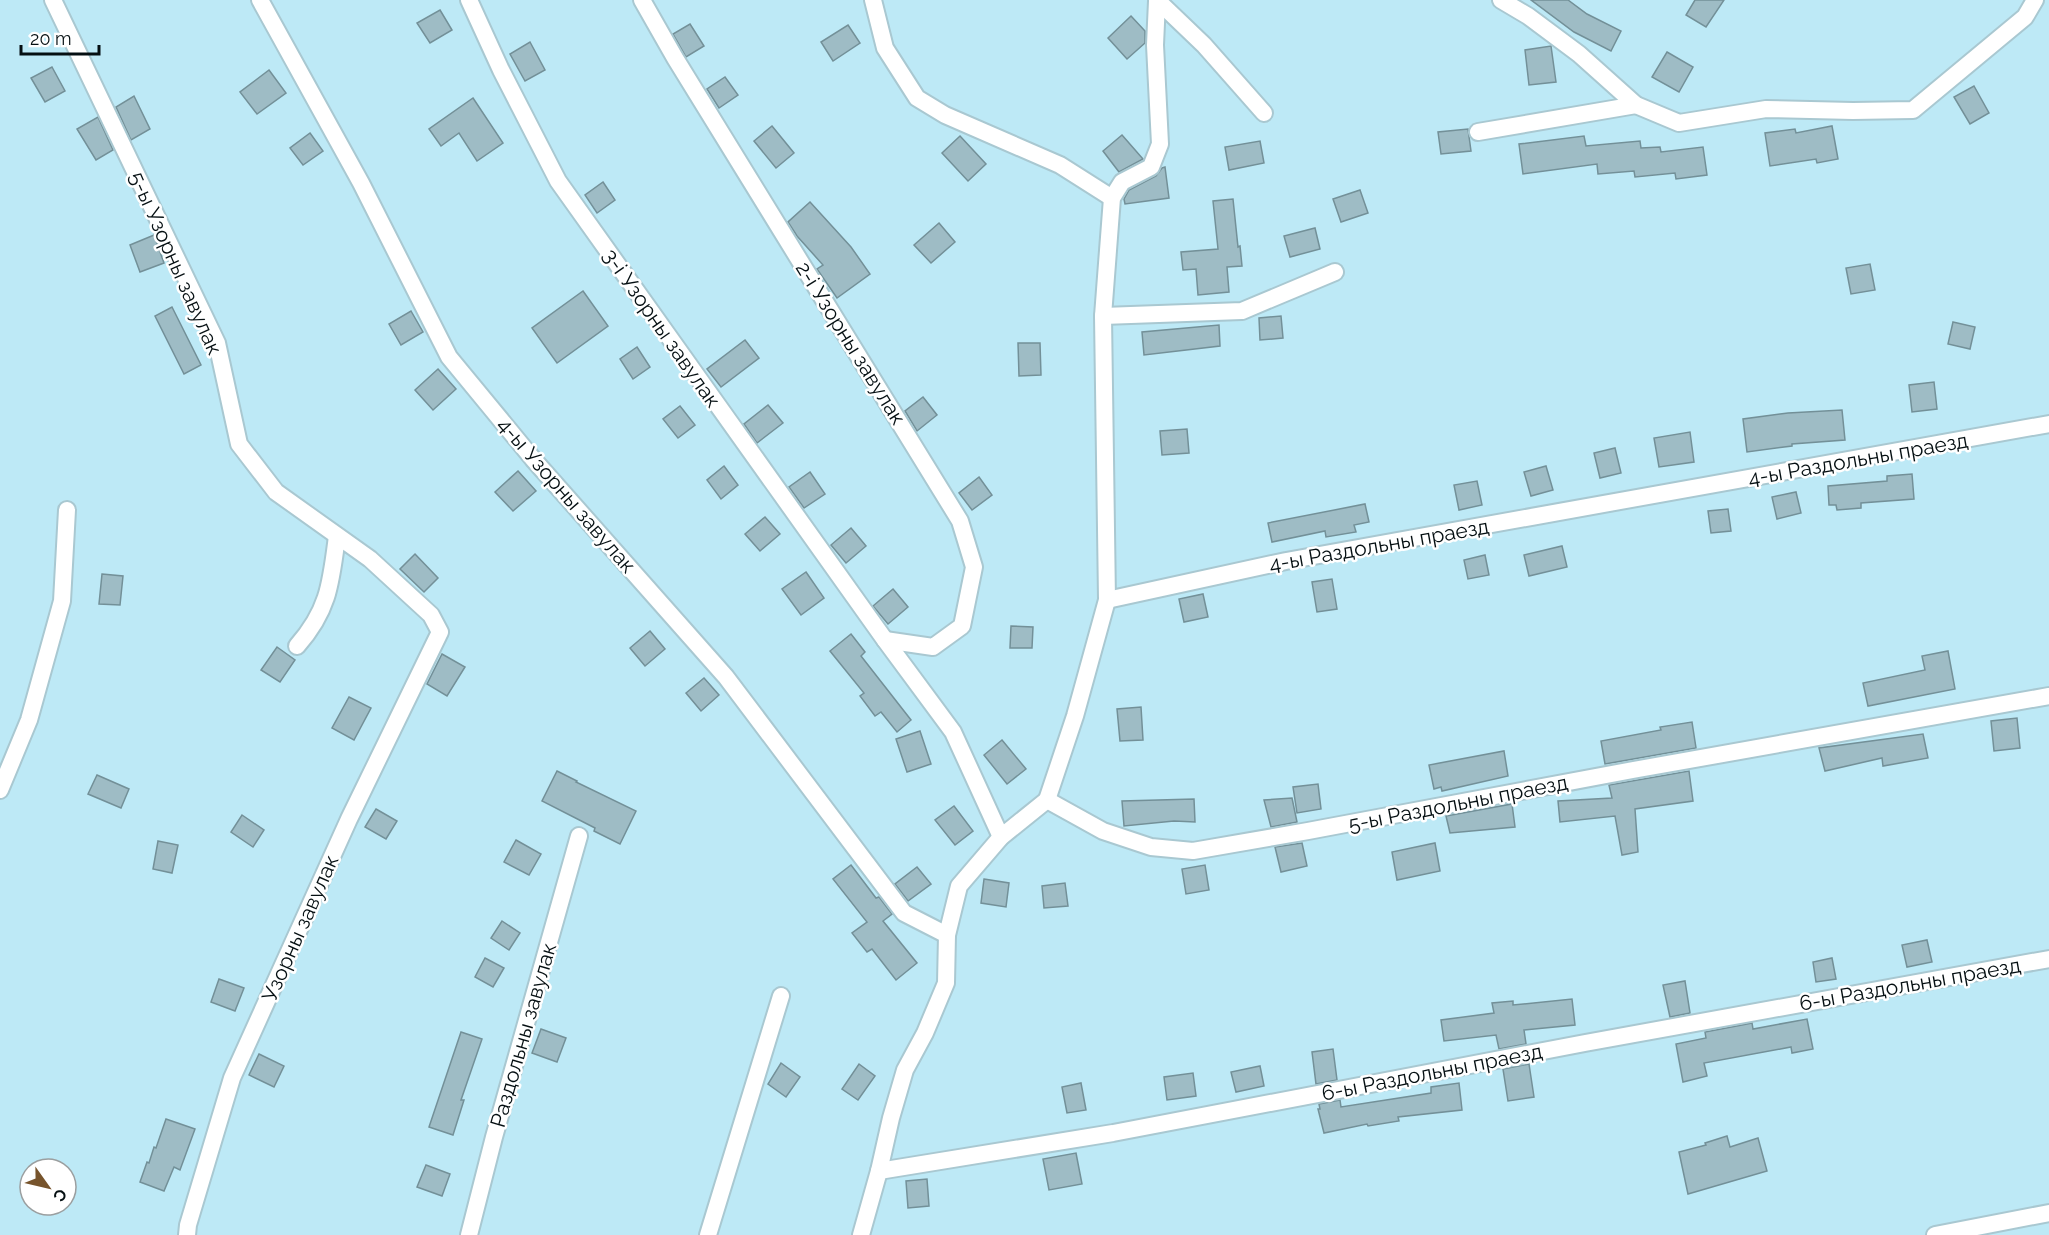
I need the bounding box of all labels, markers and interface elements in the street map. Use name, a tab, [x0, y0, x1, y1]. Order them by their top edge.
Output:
scale bar	[21, 18, 99, 56]
text: 20 m	[30, 28, 72, 49]
street label: 5-ы Узорны завулак	[124, 168, 228, 358]
street label: 3-і Узорны завулак	[598, 244, 726, 412]
street label: 2-і Узорны завулак	[791, 257, 911, 429]
street label: 4-ы Узорны завулак	[493, 412, 641, 578]
street label: 4-ы Раздольны праезд	[1746, 427, 1970, 491]
street label: 4-ы Раздольны праезд	[1267, 513, 1491, 577]
street label: 5-ы Раздольны праезд	[1346, 769, 1570, 837]
street label: Узорны завулак	[256, 851, 344, 1005]
street label: Раздольны завулак	[485, 940, 561, 1130]
street label: 6-ы Раздольны праезд	[1797, 952, 2023, 1016]
street label: 6-ы Раздольны праезд	[1320, 1038, 1544, 1106]
north arrow	[18, 1157, 78, 1217]
text: С	[49, 1185, 71, 1205]

